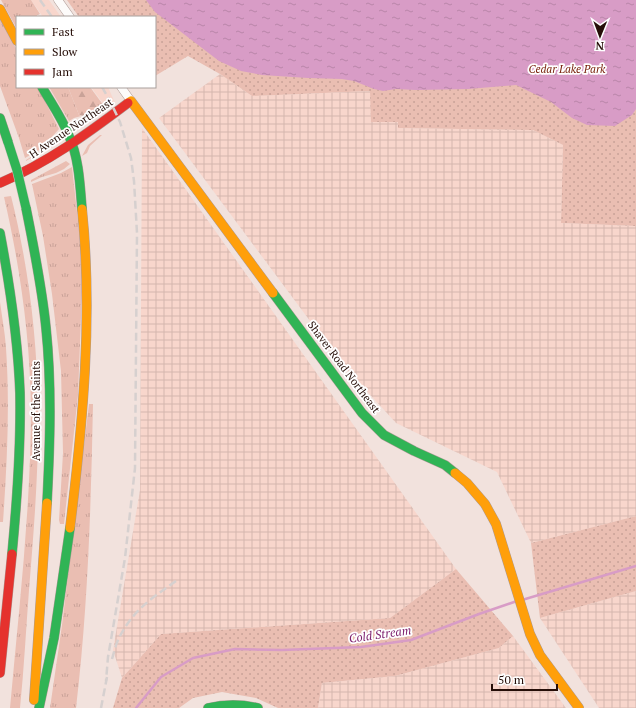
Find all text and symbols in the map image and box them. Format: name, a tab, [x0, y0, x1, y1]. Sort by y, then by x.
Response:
legend	[16, 16, 156, 88]
north arrow	[580, 16, 620, 56]
text: Fast	[52, 24, 75, 39]
text: N	[595, 39, 604, 53]
text: Slow	[52, 44, 78, 59]
park label: Cedar Lake Park	[529, 62, 606, 76]
text: Jam	[52, 64, 73, 79]
street label: H Avenue Northeast	[26, 95, 116, 161]
street label: Shaver Road Northeast	[305, 318, 383, 416]
street label: Avenue of the Saints	[29, 361, 43, 461]
water label: Cold Stream	[348, 622, 412, 646]
scale bar	[492, 666, 557, 692]
text: 50 m	[498, 672, 525, 687]

